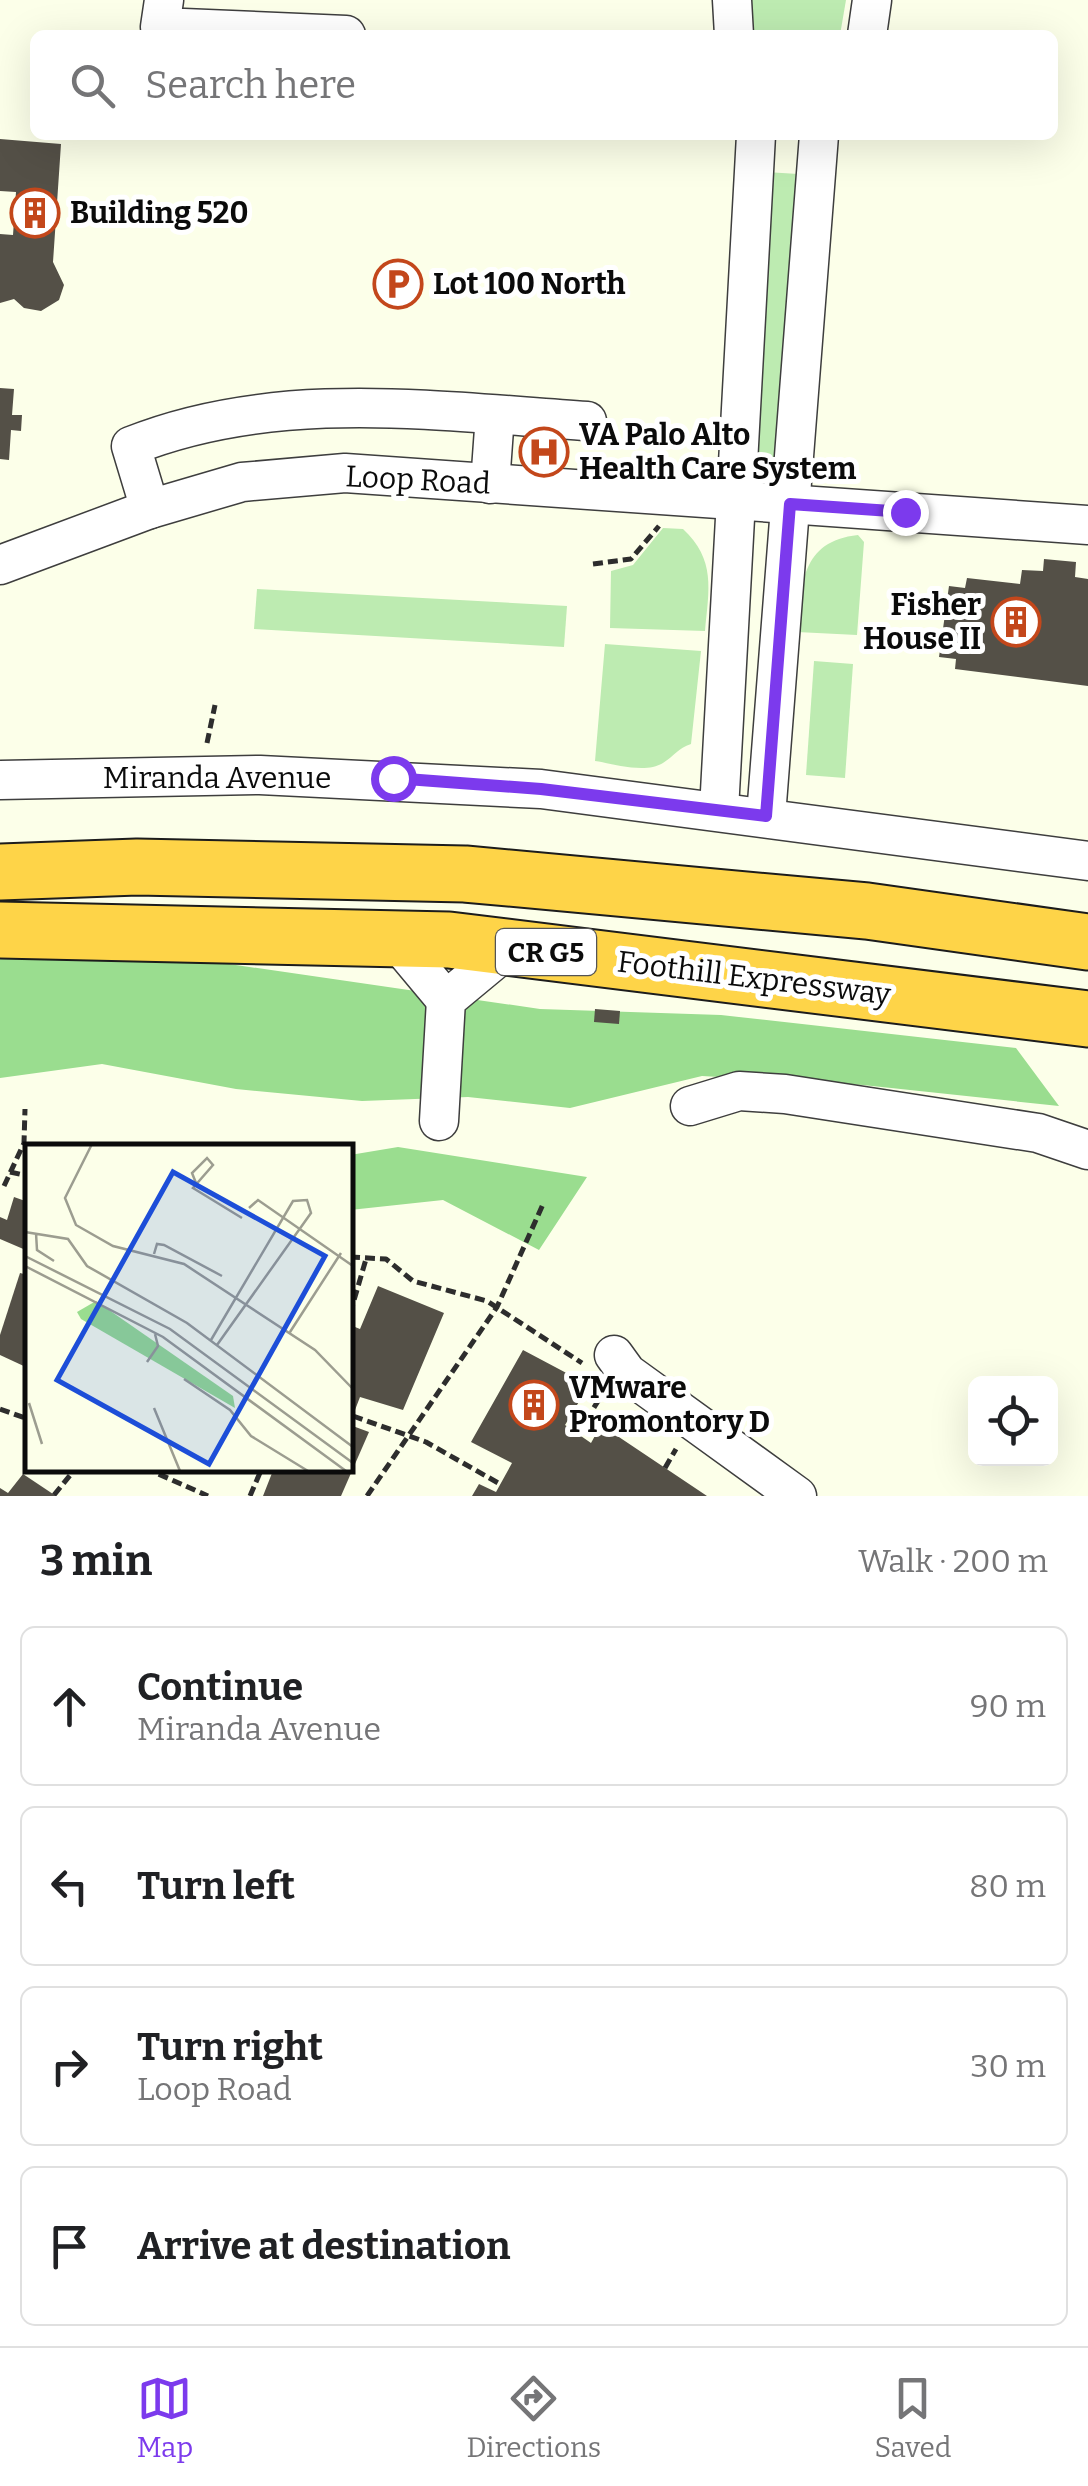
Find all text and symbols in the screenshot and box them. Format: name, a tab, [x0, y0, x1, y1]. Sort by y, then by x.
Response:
search box	[30, 30, 1058, 140]
icon: search	[65, 58, 120, 113]
text: Search here	[145, 62, 356, 108]
building icon: Building 520	[9, 187, 61, 239]
place label: Building 520	[70, 195, 249, 231]
parking icon: Lot 100 North	[372, 258, 424, 310]
place label: Lot 100 North	[433, 266, 626, 302]
place label: VA Palo Alto Health Care System	[579, 417, 857, 487]
hospital icon: VA Palo Alto Health Care System	[518, 426, 570, 478]
street label: Loop Road	[345, 458, 492, 502]
route end	[883, 490, 929, 536]
place label: Fisher House II	[863, 587, 981, 657]
building icon: Fisher House II	[990, 596, 1042, 648]
route start	[371, 756, 417, 802]
street label: Miranda Avenue	[103, 760, 331, 796]
road number: CR G5	[496, 929, 596, 975]
street label: Foothill Expressway	[615, 943, 893, 1013]
inset map	[25, 1144, 352, 1471]
place label: VMware Promontory D	[569, 1370, 770, 1440]
map controls	[968, 1376, 1058, 1466]
button: locate	[968, 1376, 1058, 1466]
building icon: VMware Promontory D	[508, 1379, 560, 1431]
text: 3 min	[40, 1536, 152, 1586]
text: Walk · 200 m	[858, 1542, 1048, 1580]
text: Continue	[137, 1664, 303, 1710]
icon: ahead	[42, 1679, 97, 1734]
text: 90 m	[970, 1687, 1046, 1725]
text: Miranda Avenue	[137, 1710, 381, 1748]
icon: left	[42, 1859, 97, 1914]
text: Turn left	[137, 1863, 295, 1909]
text: 80 m	[969, 1867, 1046, 1905]
text: Turn right	[137, 2024, 323, 2070]
icon: right	[42, 2039, 97, 2094]
text: 30 m	[970, 2047, 1046, 2085]
text: Loop Road	[137, 2070, 292, 2108]
icon: arrive	[42, 2219, 97, 2274]
text: Arrive at destination	[137, 2223, 510, 2269]
tab: Map	[137, 2371, 193, 2464]
tab: Directions	[466, 2371, 601, 2464]
tab: Saved	[874, 2371, 951, 2464]

